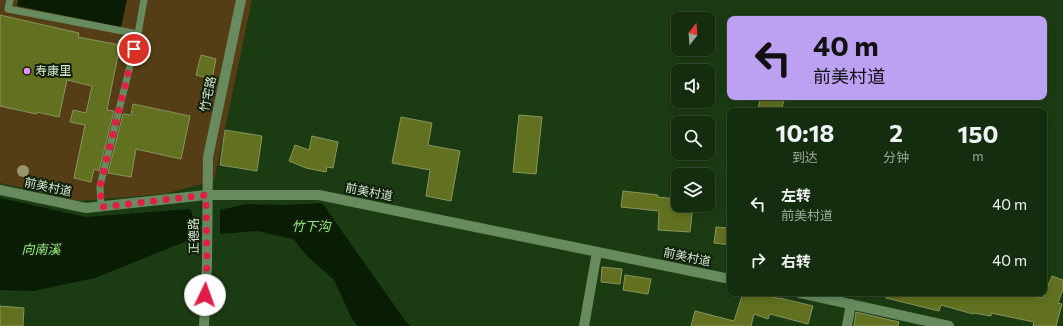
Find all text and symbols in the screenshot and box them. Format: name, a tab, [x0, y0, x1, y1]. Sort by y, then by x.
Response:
north arrow	[671, 12, 715, 56]
map controls	[671, 12, 715, 212]
text: 40 m	[813, 28, 879, 62]
pin	[117, 32, 151, 66]
icon: left	[747, 32, 799, 84]
icon: arrive	[123, 38, 145, 60]
place label: 寿康里	[35, 63, 71, 77]
button: sound	[671, 64, 715, 108]
text: 前美村道	[813, 65, 885, 87]
marker: 寿康里	[22, 66, 32, 76]
street label: 竹宅路	[196, 75, 218, 113]
button: search	[671, 116, 715, 160]
text: 10:18	[776, 118, 834, 147]
text: 2	[889, 118, 903, 147]
text: 150	[958, 119, 998, 148]
text: m	[972, 148, 984, 164]
text: 到达	[792, 149, 818, 165]
text: 分钟	[883, 149, 909, 165]
button: layers	[671, 168, 715, 212]
street label: 前美村道	[23, 174, 73, 198]
street label: 前美村道	[344, 180, 394, 202]
text: 左转	[781, 186, 811, 204]
icon: left	[747, 193, 769, 215]
text: 40 m	[992, 195, 1027, 213]
text: 前美村道	[781, 207, 833, 223]
street label: 正德路	[186, 218, 200, 254]
water label: 竹下沟	[291, 218, 332, 234]
water label: 向南溪	[21, 241, 62, 257]
street label: 前美村道	[662, 244, 712, 268]
icon: right	[747, 249, 769, 271]
text: 40 m	[992, 251, 1027, 269]
text: 右转	[781, 252, 811, 270]
position arrow	[184, 274, 226, 316]

